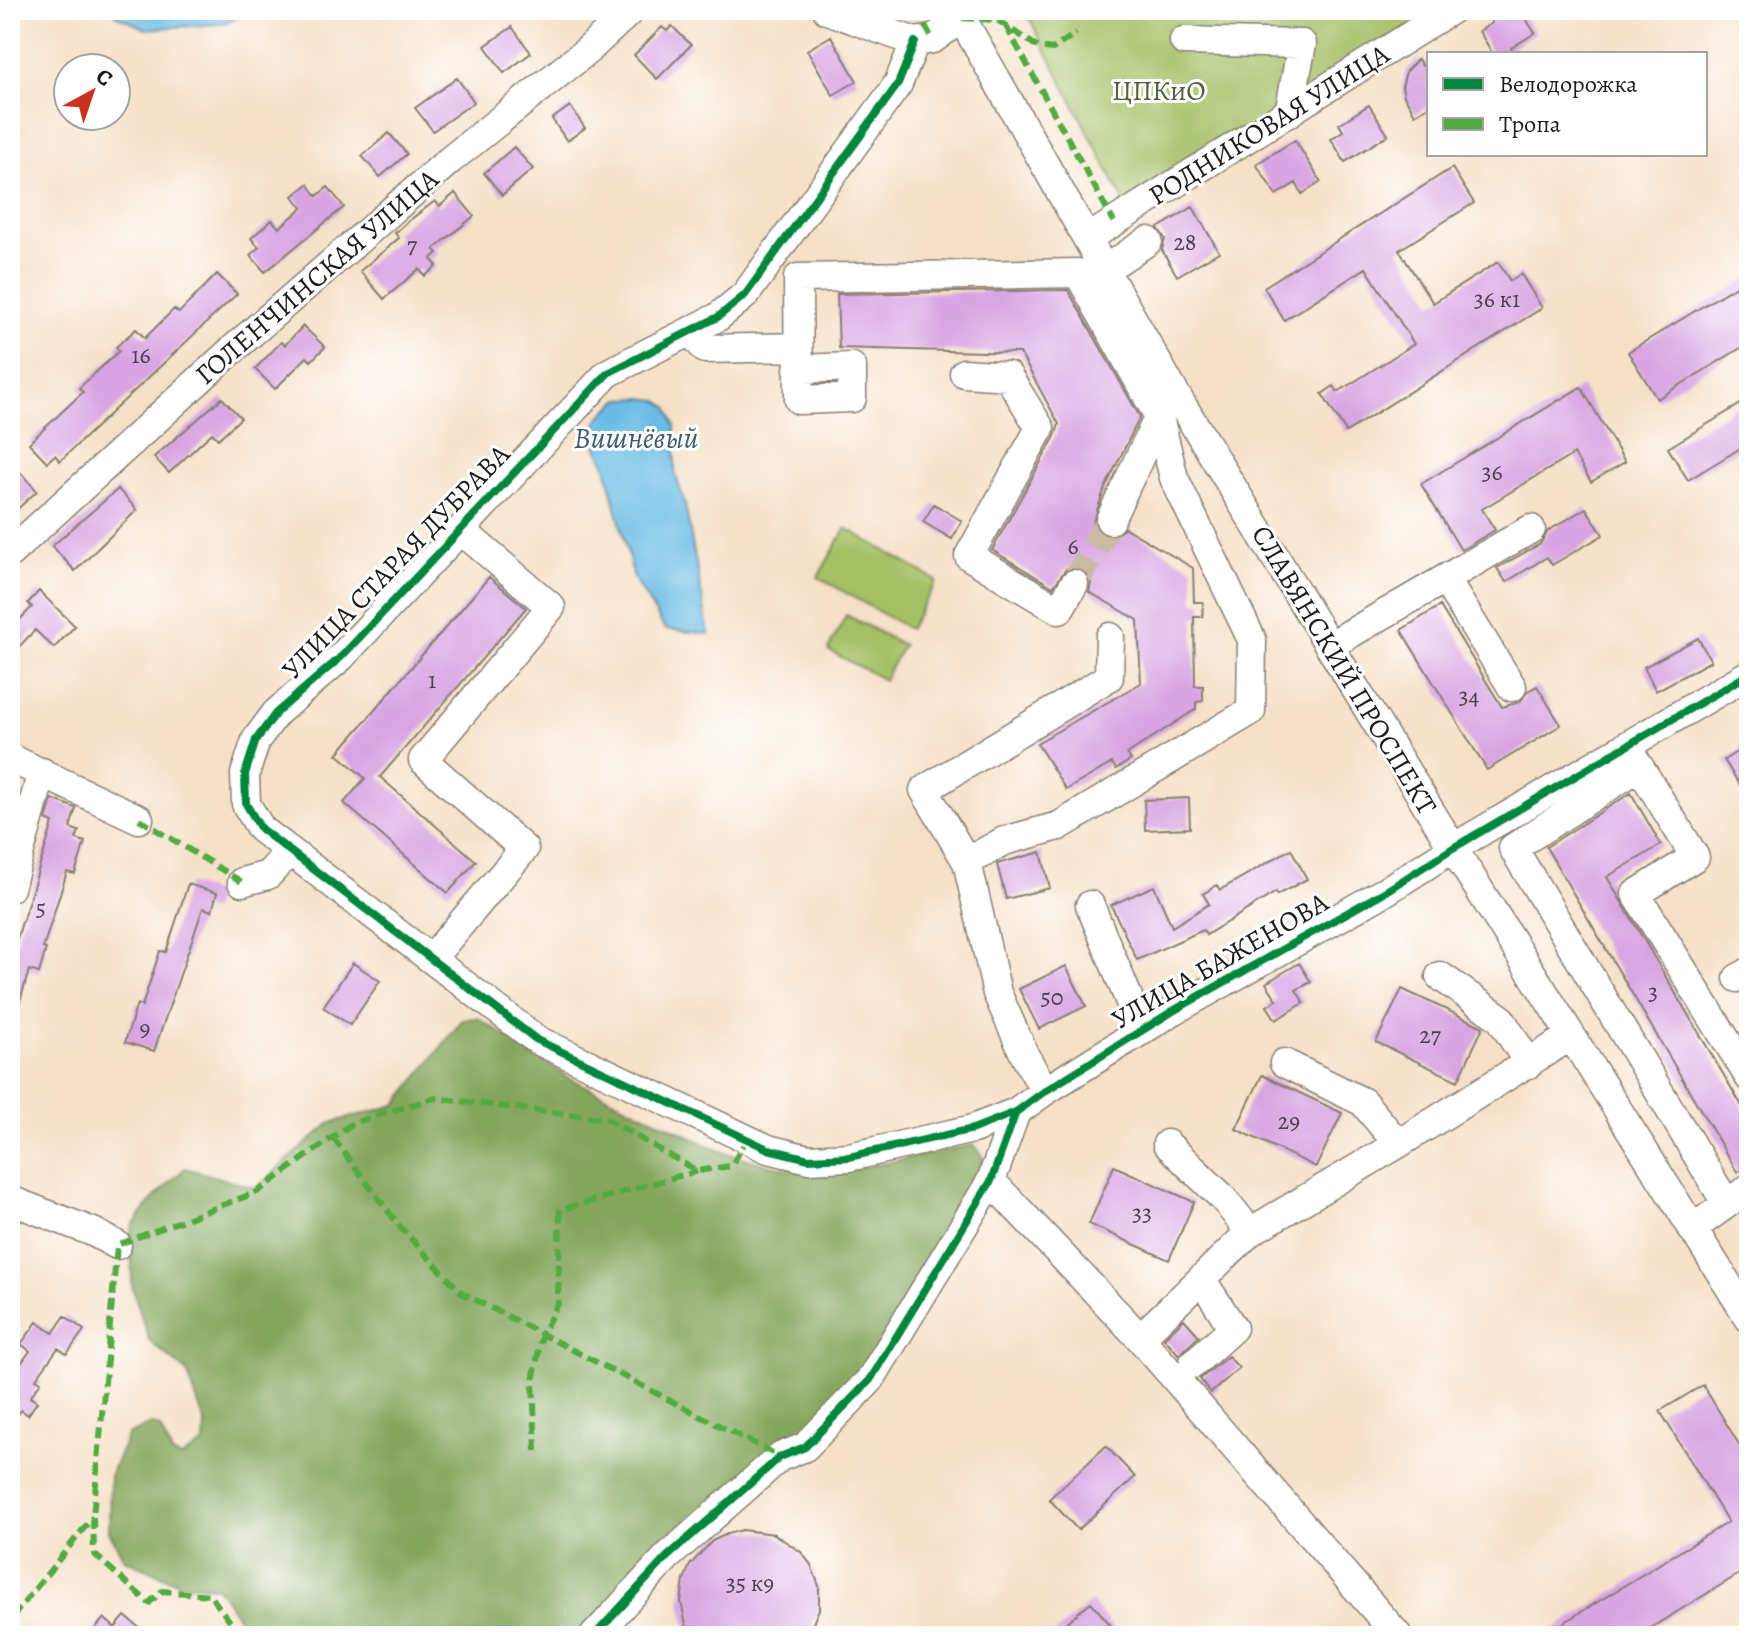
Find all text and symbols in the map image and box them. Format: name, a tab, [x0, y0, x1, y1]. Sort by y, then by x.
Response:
street label: РОДНИКОВАЯ УЛИЦА	[1141, 35, 1397, 215]
north arrow	[52, 52, 132, 132]
legend	[1427, 52, 1707, 156]
text: С	[89, 62, 119, 93]
text: Велодорожка	[1499, 68, 1637, 100]
park label: ЦПКиО	[1112, 72, 1206, 110]
text: Тропа	[1499, 108, 1561, 140]
street label: ГОЛЕНЧИНСКАЯ УЛИЦА	[187, 160, 447, 393]
house number: 28	[1173, 226, 1197, 258]
house number: 7	[407, 229, 418, 261]
house number: 36 к1	[1474, 283, 1520, 315]
house number: 16	[131, 339, 151, 371]
water label: Вишнёвый	[573, 418, 699, 458]
street label: УЛИЦА СТАРАЯ ДУБРАВА	[273, 436, 519, 688]
house number: 36	[1481, 456, 1503, 488]
street label: СЛАВЯНСКИЙ ПРОСПЕКТ	[1242, 518, 1446, 822]
house number: 6	[1067, 530, 1079, 562]
house number: 1	[428, 664, 436, 696]
house number: 34	[1459, 680, 1480, 712]
street label: УЛИЦА БАЖЕНОВА	[1105, 883, 1336, 1039]
house number: 5	[36, 892, 46, 924]
house number: 3	[1648, 976, 1658, 1008]
house number: 50	[1040, 981, 1064, 1013]
house number: 9	[140, 1012, 150, 1044]
house number: 27	[1419, 1019, 1442, 1051]
house number: 29	[1278, 1105, 1300, 1137]
house number: 33	[1132, 1197, 1152, 1229]
house number: 35 к9	[726, 1567, 774, 1599]

